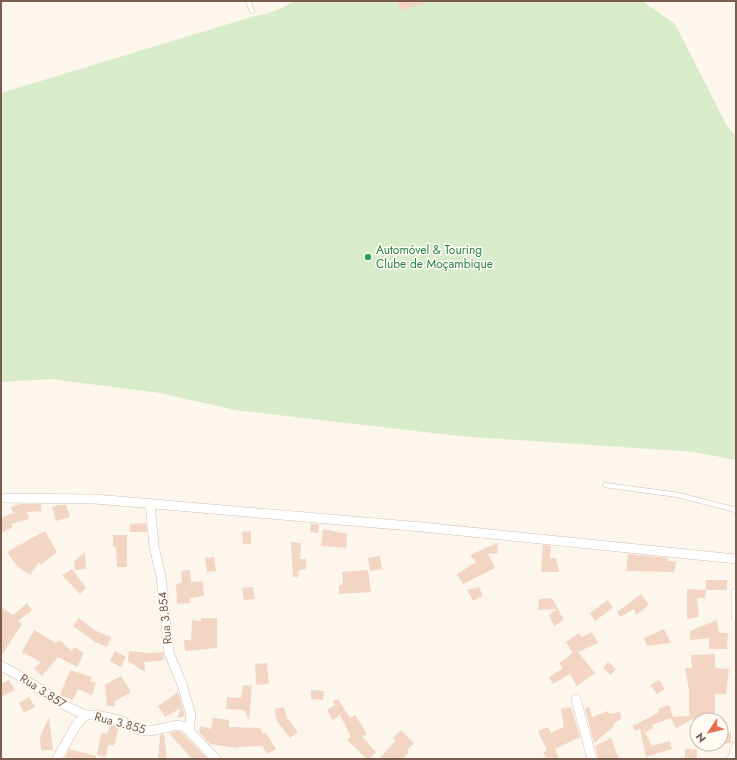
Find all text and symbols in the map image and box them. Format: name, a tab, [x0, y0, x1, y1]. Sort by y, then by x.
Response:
place label: Automóvel & Touring Clube de Moçambique	[376, 241, 493, 273]
marker: Automóvel & Touring Clube de Moçambique	[363, 252, 373, 262]
street label: Rua 3.854	[153, 591, 177, 645]
street label: Rua 3.857	[16, 669, 70, 713]
street label: Rua 3.855	[92, 708, 148, 739]
north arrow	[689, 712, 729, 752]
text: N	[692, 730, 710, 746]

